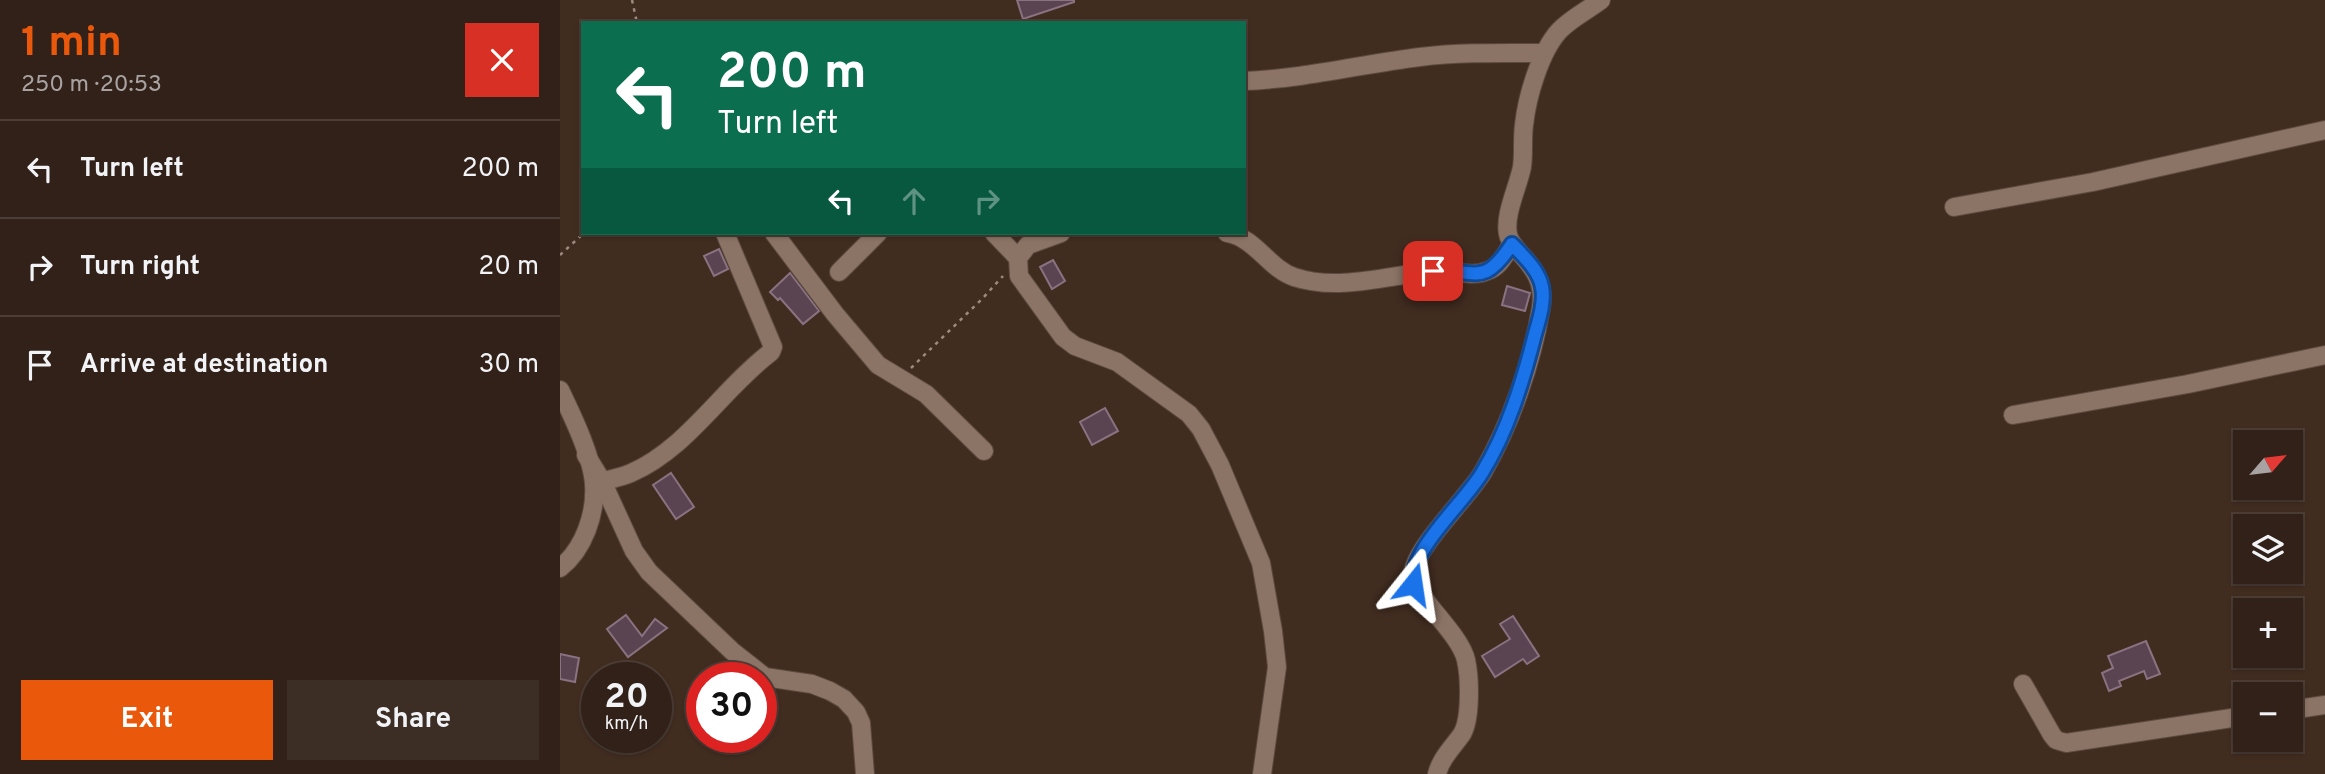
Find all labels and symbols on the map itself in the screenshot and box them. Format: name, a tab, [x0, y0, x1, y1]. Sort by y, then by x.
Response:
pin	[1403, 241, 1463, 301]
north arrow	[2233, 430, 2303, 500]
position arrow	[1376, 547, 1450, 621]
speed limit sign: 30	[686, 662, 777, 753]

